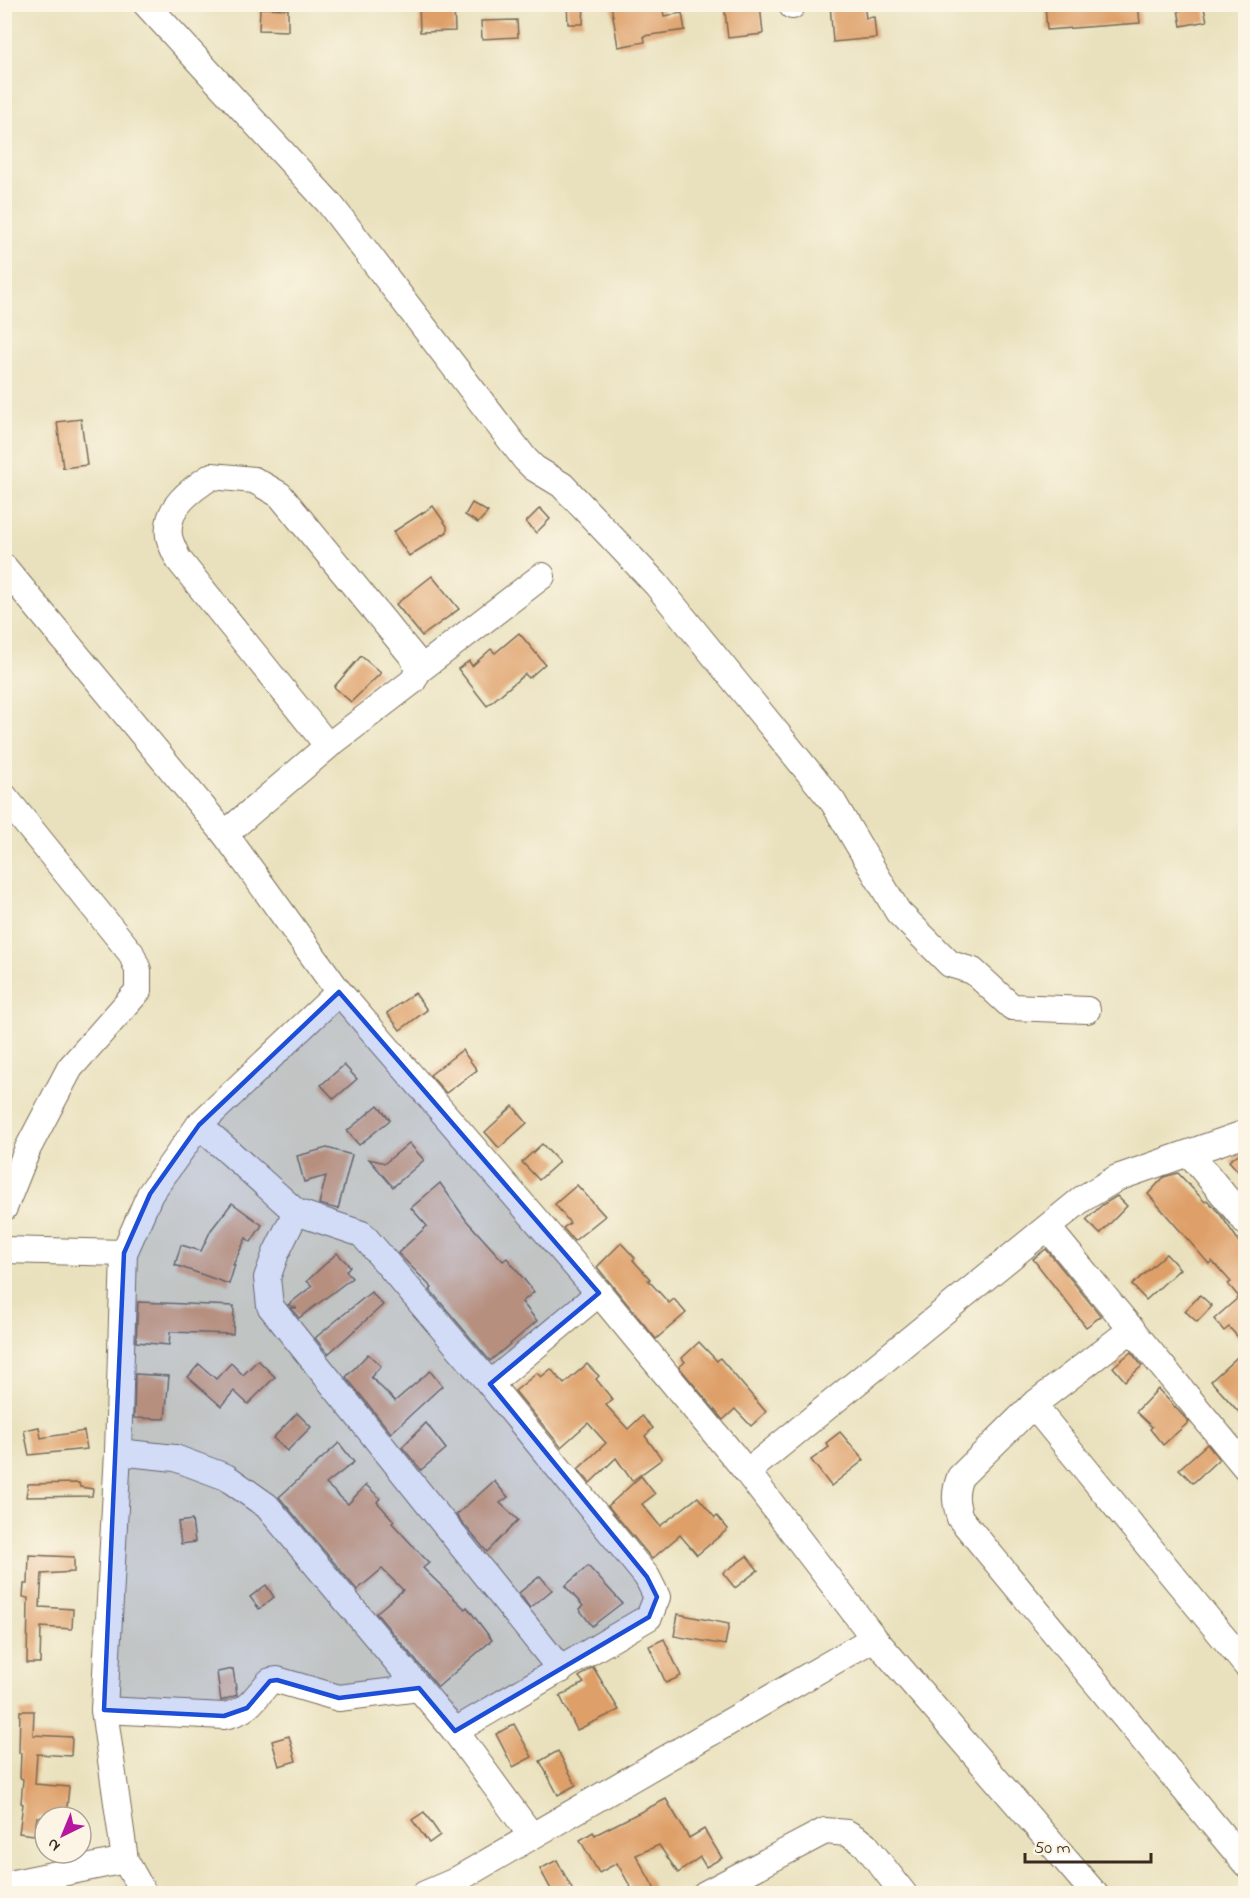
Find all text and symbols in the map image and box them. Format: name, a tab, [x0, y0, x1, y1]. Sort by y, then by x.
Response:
north arrow	[33, 1805, 93, 1865]
scale bar	[1025, 1826, 1151, 1864]
text: N	[42, 1832, 66, 1857]
text: 50 m	[1034, 1836, 1071, 1862]

